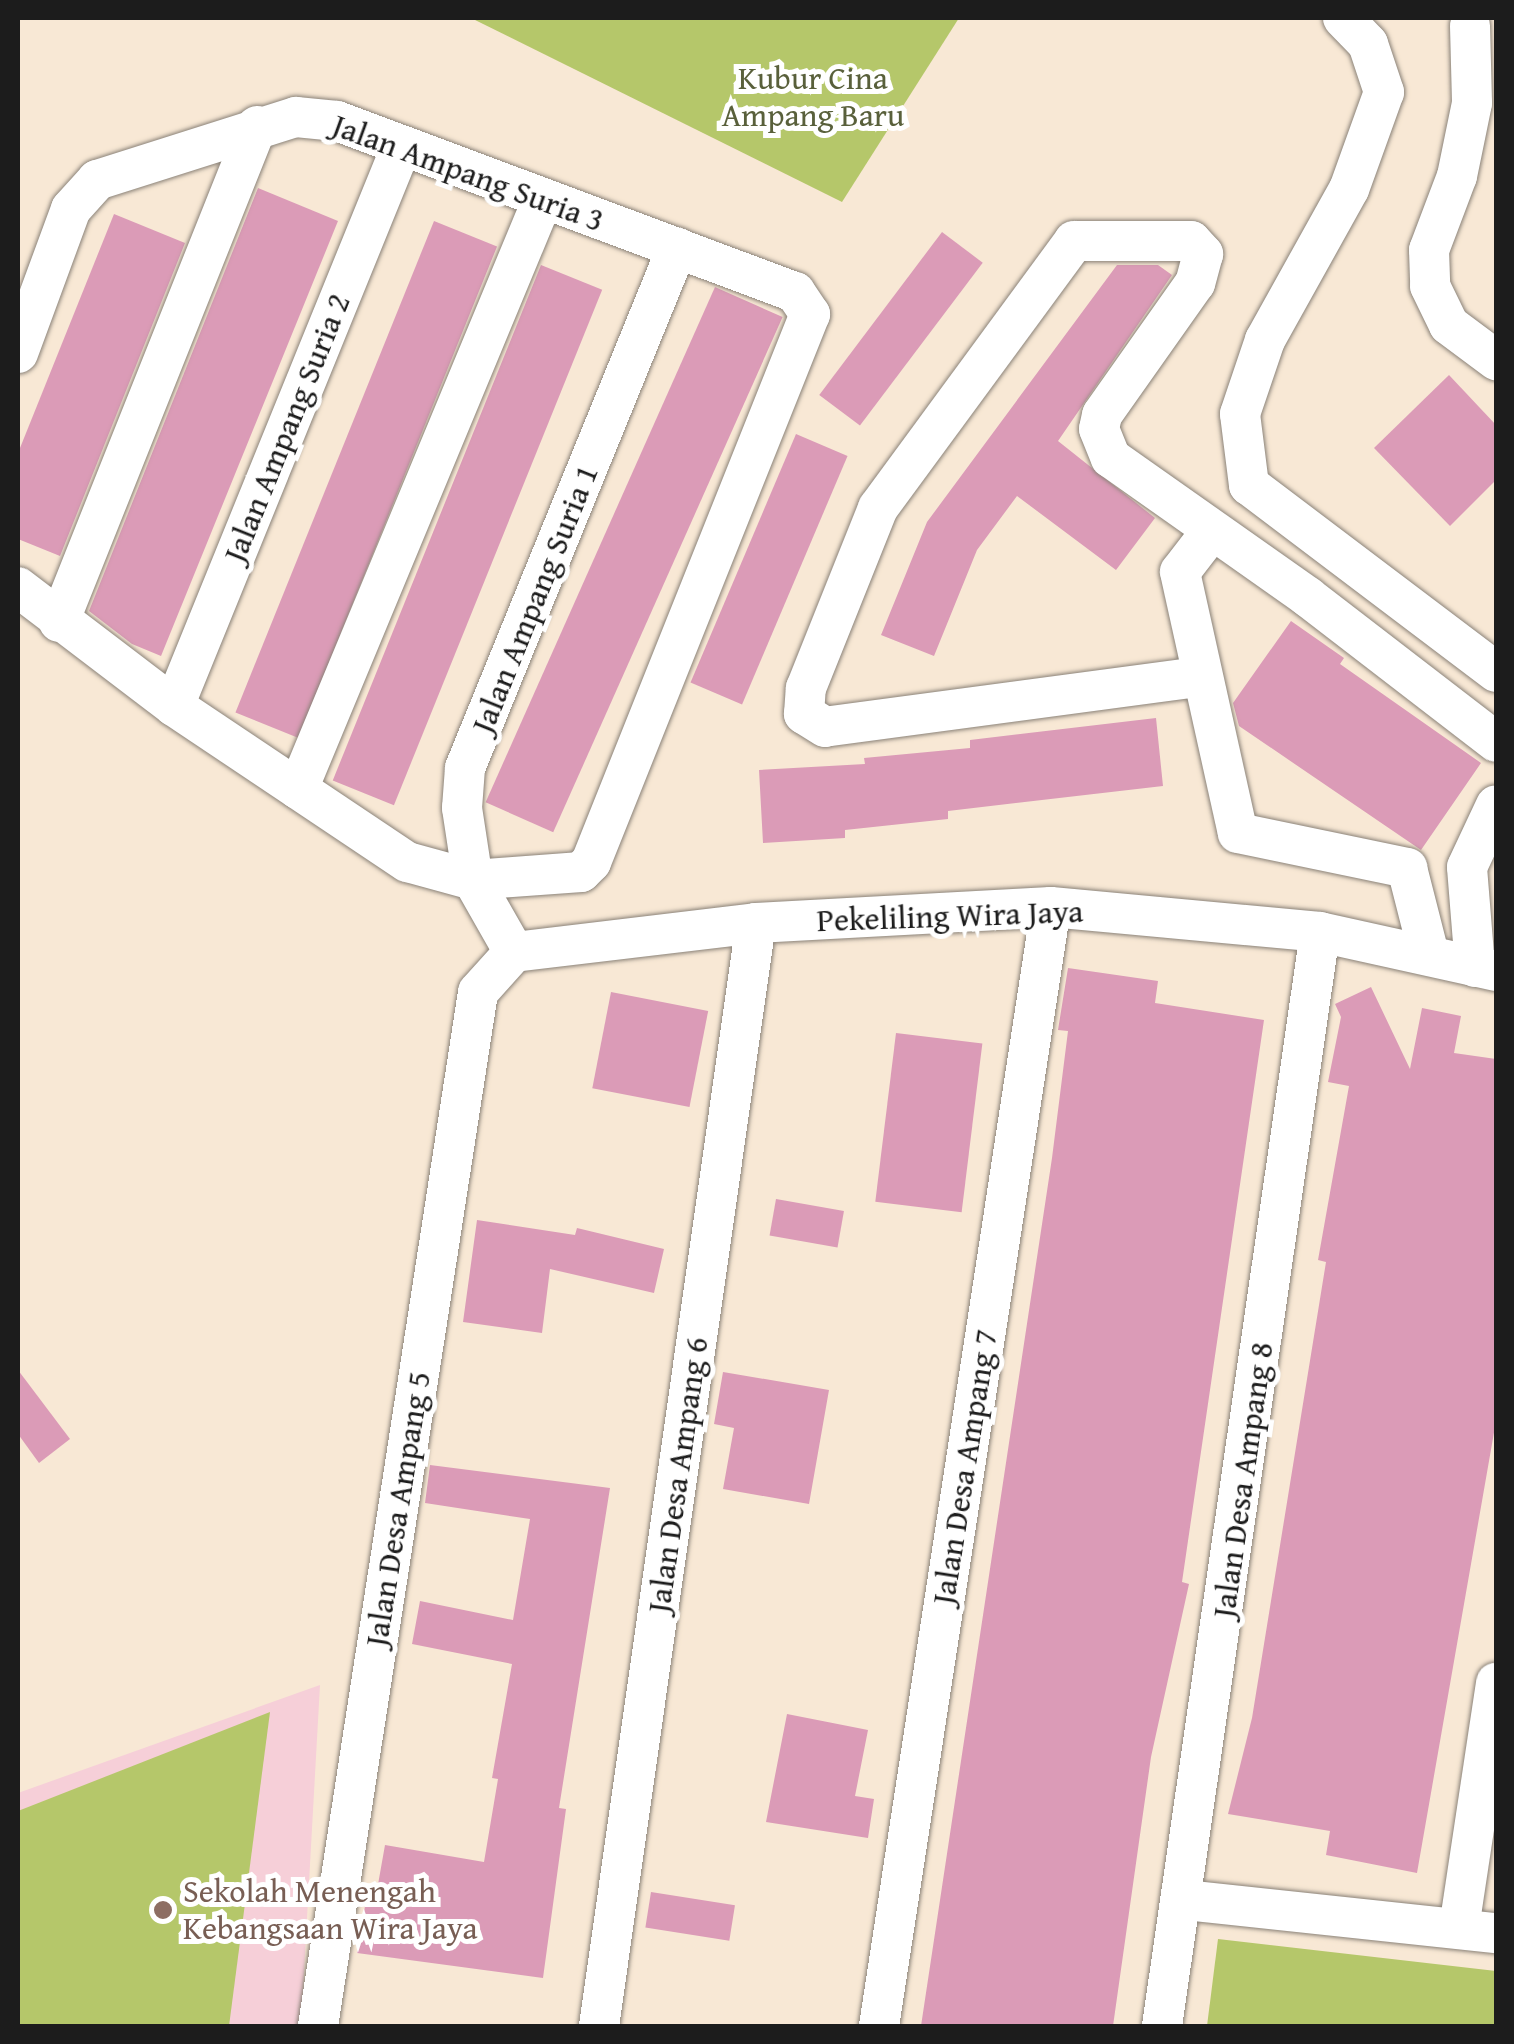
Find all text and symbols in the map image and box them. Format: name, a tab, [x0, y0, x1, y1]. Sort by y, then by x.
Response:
park label: Kubur Cina Ampang Baru	[722, 60, 904, 135]
street label: Jalan Ampang Suria 3	[327, 106, 609, 240]
street label: Jalan Ampang Suria 2	[216, 288, 358, 568]
street label: Jalan Ampang Suria 1	[464, 459, 606, 739]
street label: Pekeliling Wira Jaya	[816, 892, 1084, 940]
street label: Jalan Desa Ampang 7	[924, 1327, 1006, 1607]
street label: Jalan Desa Ampang 6	[640, 1335, 716, 1615]
street label: Jalan Desa Ampang 8	[1205, 1340, 1281, 1620]
street label: Jalan Desa Ampang 5	[357, 1369, 439, 1649]
place label: Sekolah Menengah Kebangsaan Wira Jaya	[183, 1873, 478, 1948]
marker: Sekolah Menengah Kebangsaan Wira Jaya	[152, 1899, 174, 1921]

